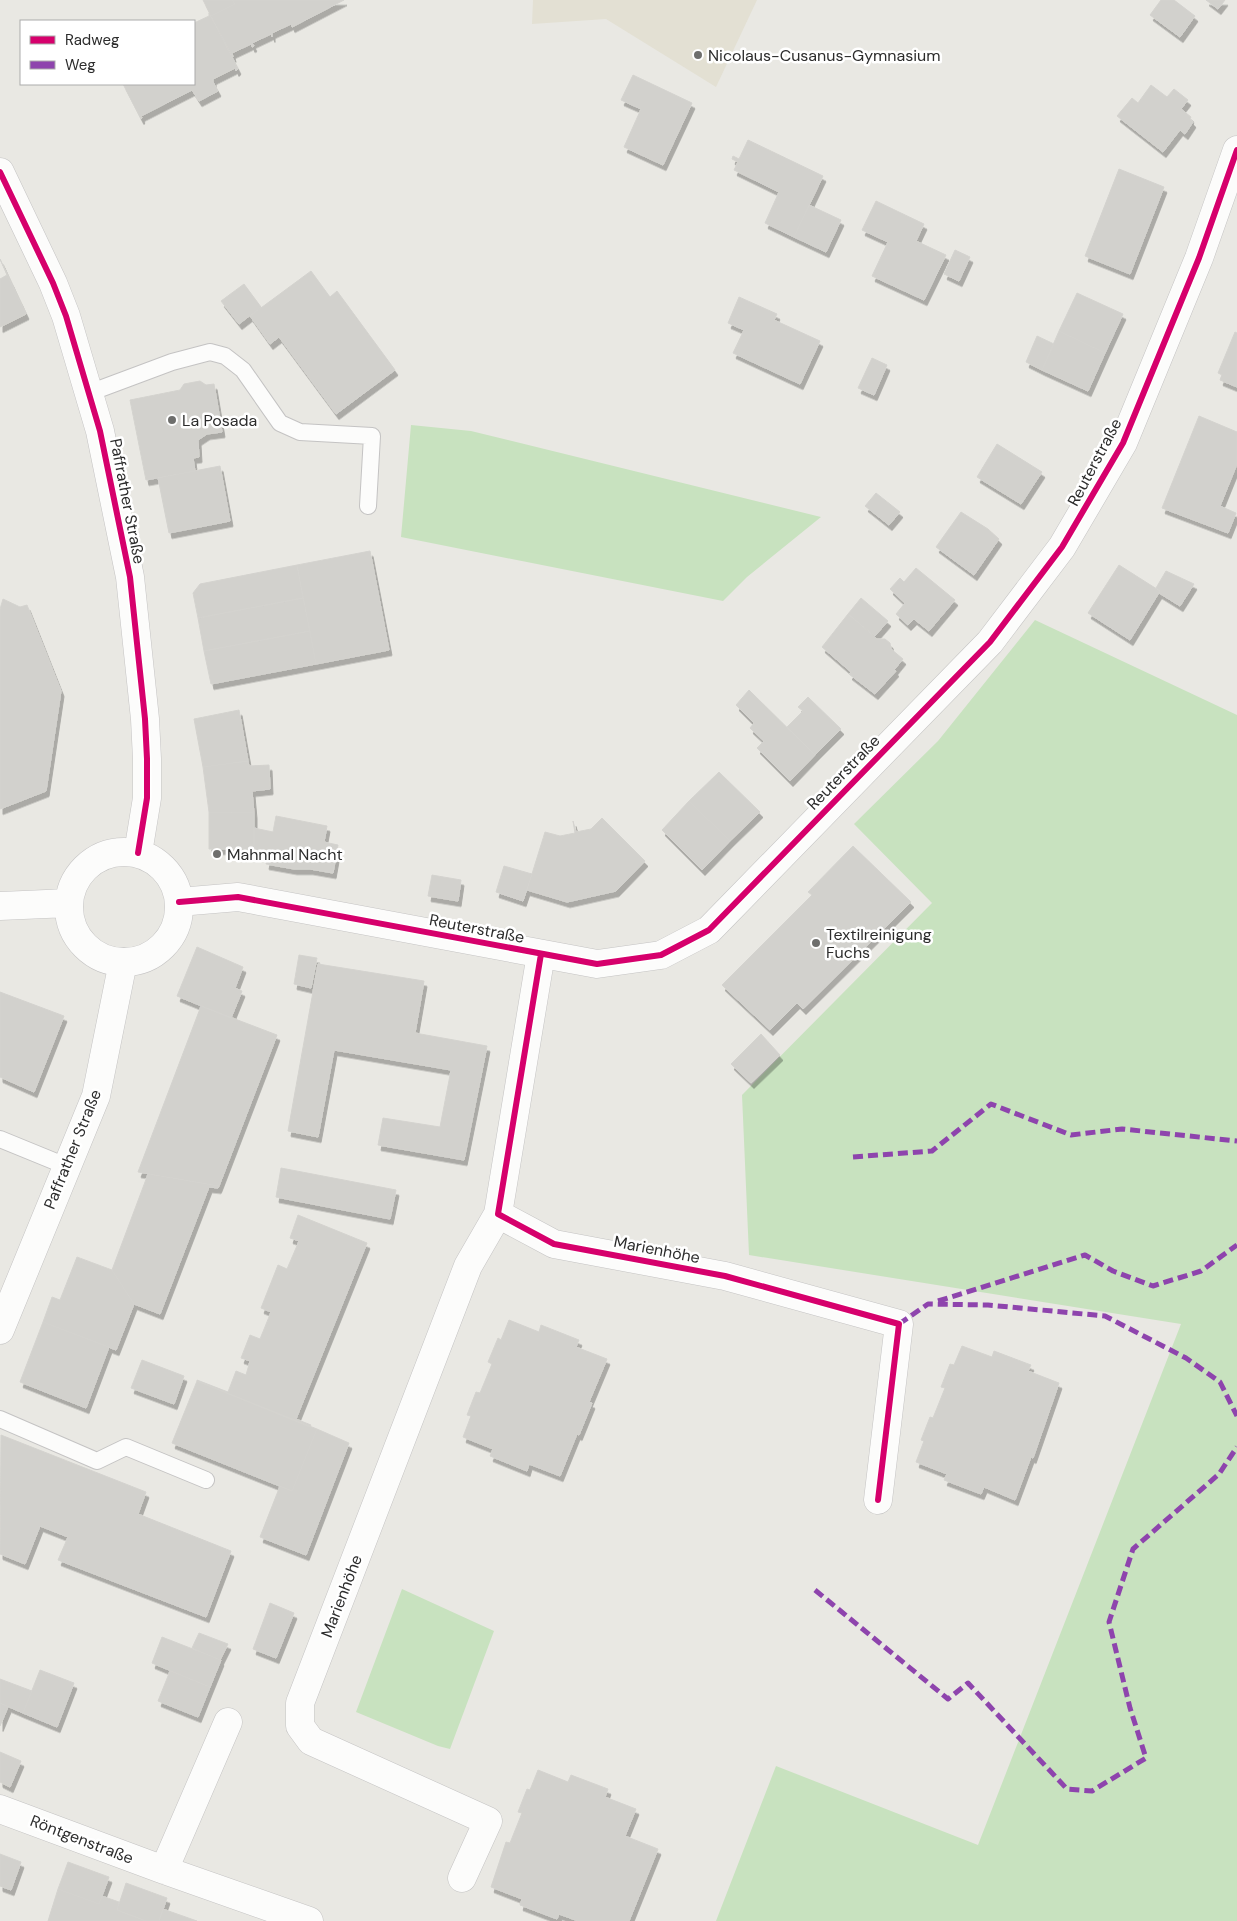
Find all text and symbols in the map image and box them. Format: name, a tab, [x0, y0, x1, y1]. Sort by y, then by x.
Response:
legend	[20, 20, 195, 85]
text: Radweg	[65, 30, 119, 50]
place label: Nicolaus-Cusanus-Gymnasium	[708, 45, 941, 66]
marker: Nicolaus-Cusanus-Gymnasium	[692, 49, 704, 61]
text: Weg	[65, 55, 96, 75]
place label: La Posada	[182, 410, 257, 431]
marker: La Posada	[166, 414, 178, 426]
street label: Reuterstraße	[1063, 415, 1126, 510]
street label: Paffrather Straße	[105, 437, 150, 566]
street label: Reuterstraße	[802, 730, 884, 814]
place label: Mahnmal Nacht	[227, 844, 343, 865]
marker: Mahnmal Nacht	[211, 848, 223, 860]
street label: Reuterstraße	[428, 909, 526, 948]
place label: Textilreinigung Fuchs	[826, 924, 932, 963]
marker: Textilreinigung Fuchs	[810, 937, 822, 949]
street label: Paffrather Straße	[39, 1086, 106, 1212]
street label: Marienhöhe	[612, 1231, 702, 1268]
street label: Marienhöhe	[316, 1552, 367, 1641]
street label: Röntgenstraße	[27, 1810, 136, 1869]

